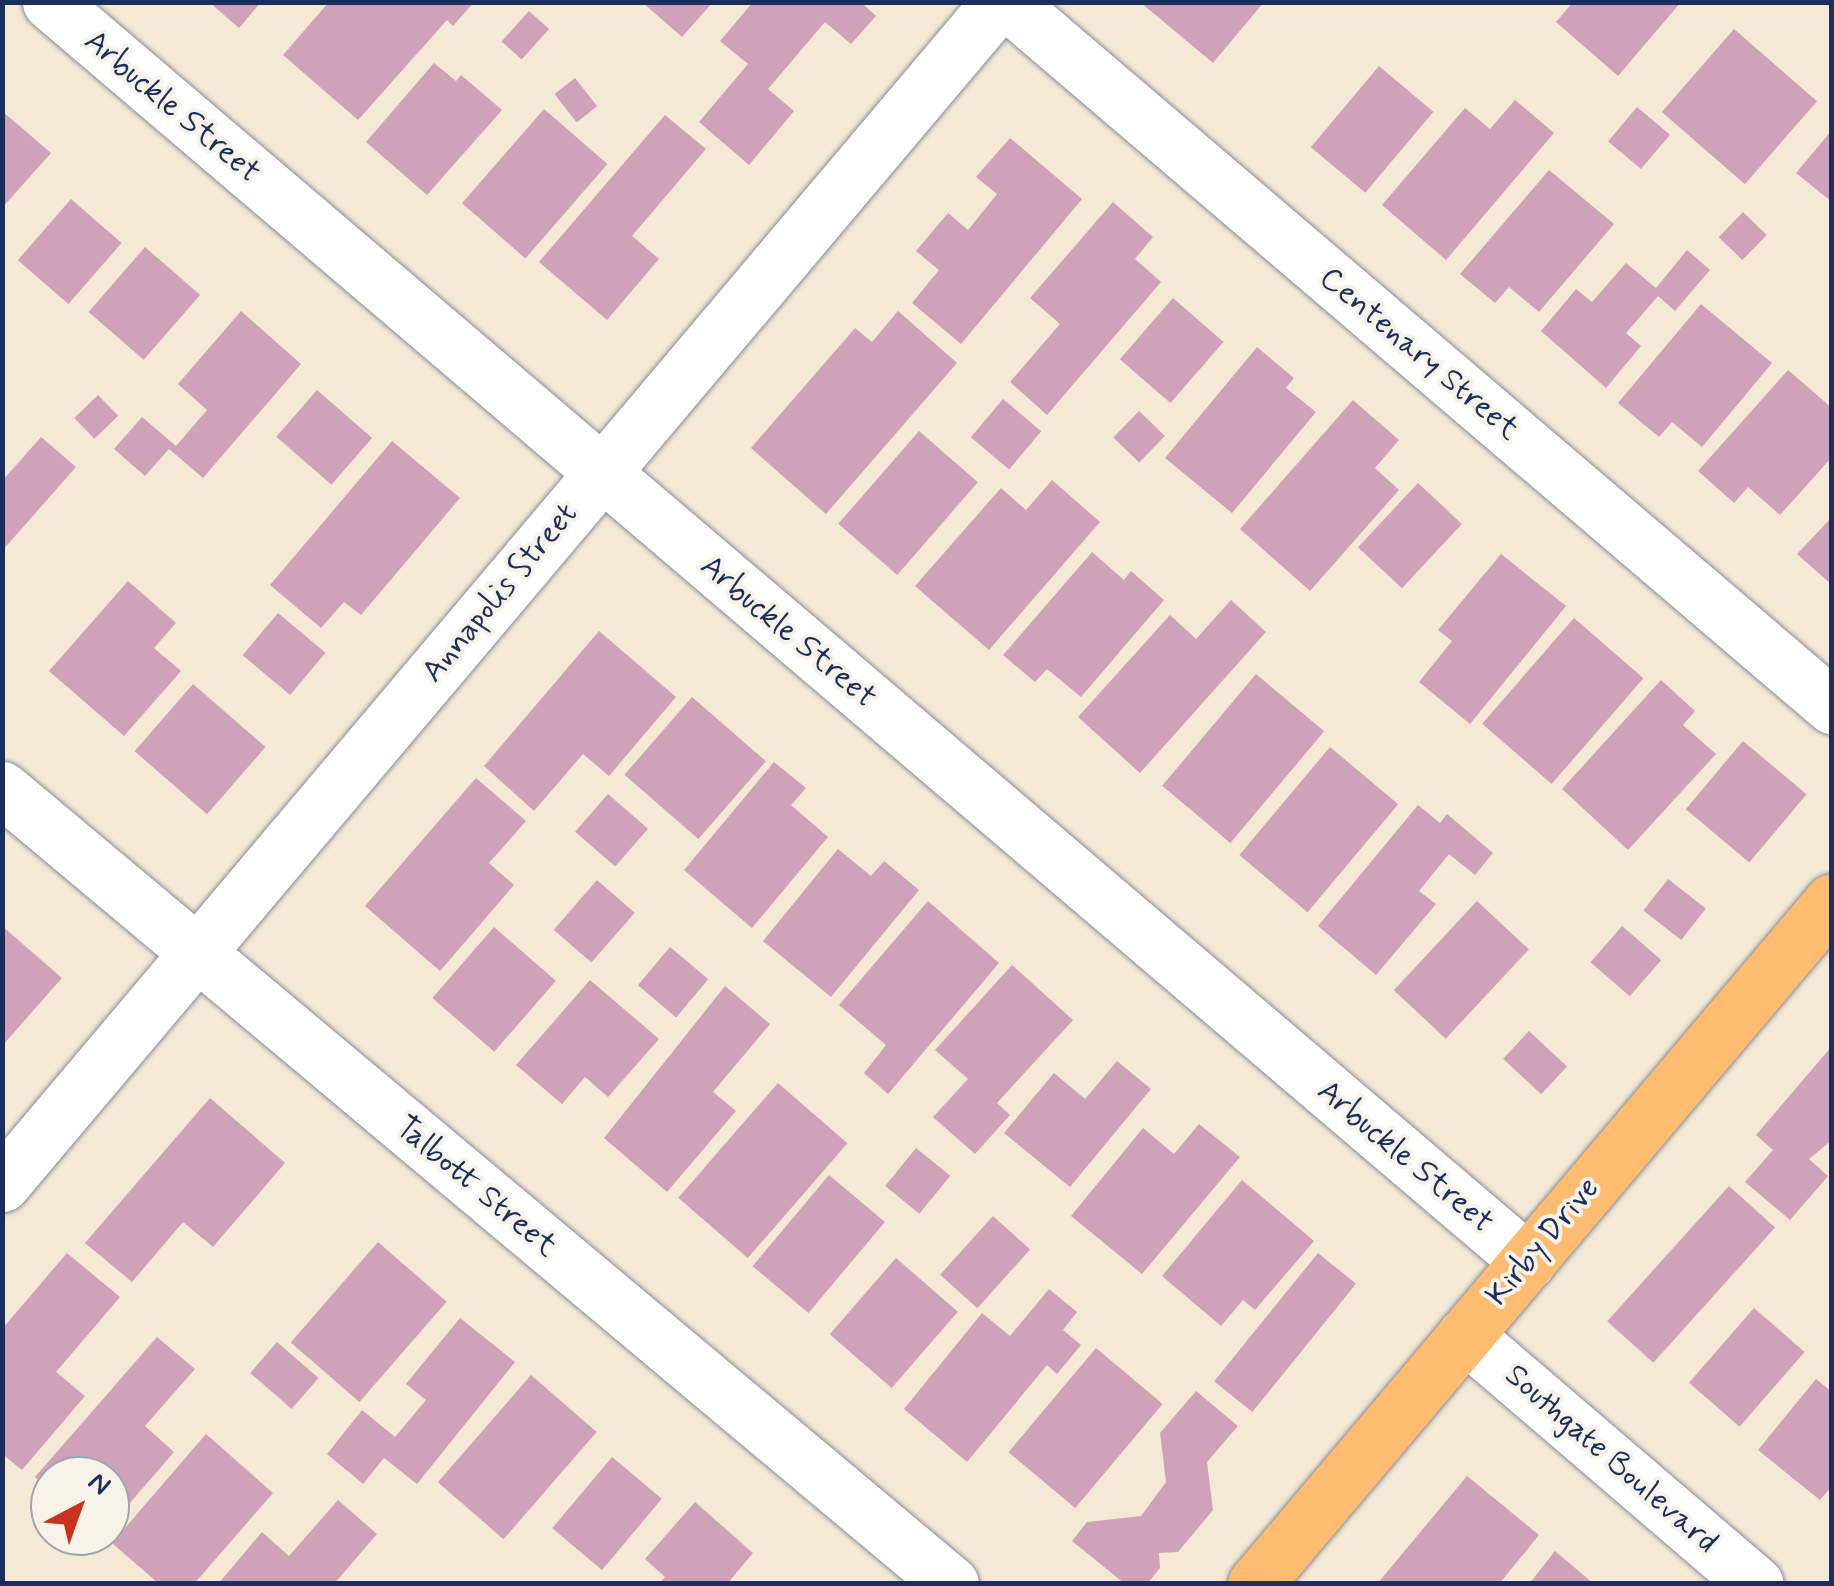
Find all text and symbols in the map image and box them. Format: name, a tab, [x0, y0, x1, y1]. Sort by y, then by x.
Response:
street label: Arbuckle Street	[77, 23, 267, 191]
street label: Centenary Street	[1311, 259, 1527, 449]
street label: Annapolis Street	[412, 493, 588, 693]
street label: Arbuckle Street	[693, 548, 883, 716]
street label: Arbuckle Street	[1310, 1073, 1500, 1241]
street label: Talbott Street	[387, 1108, 565, 1266]
street label: Kirby Drive	[1479, 1171, 1607, 1313]
street label: Southgate Boulevard	[1500, 1359, 1722, 1559]
north arrow	[30, 1456, 130, 1556]
text: N	[80, 1464, 118, 1505]

